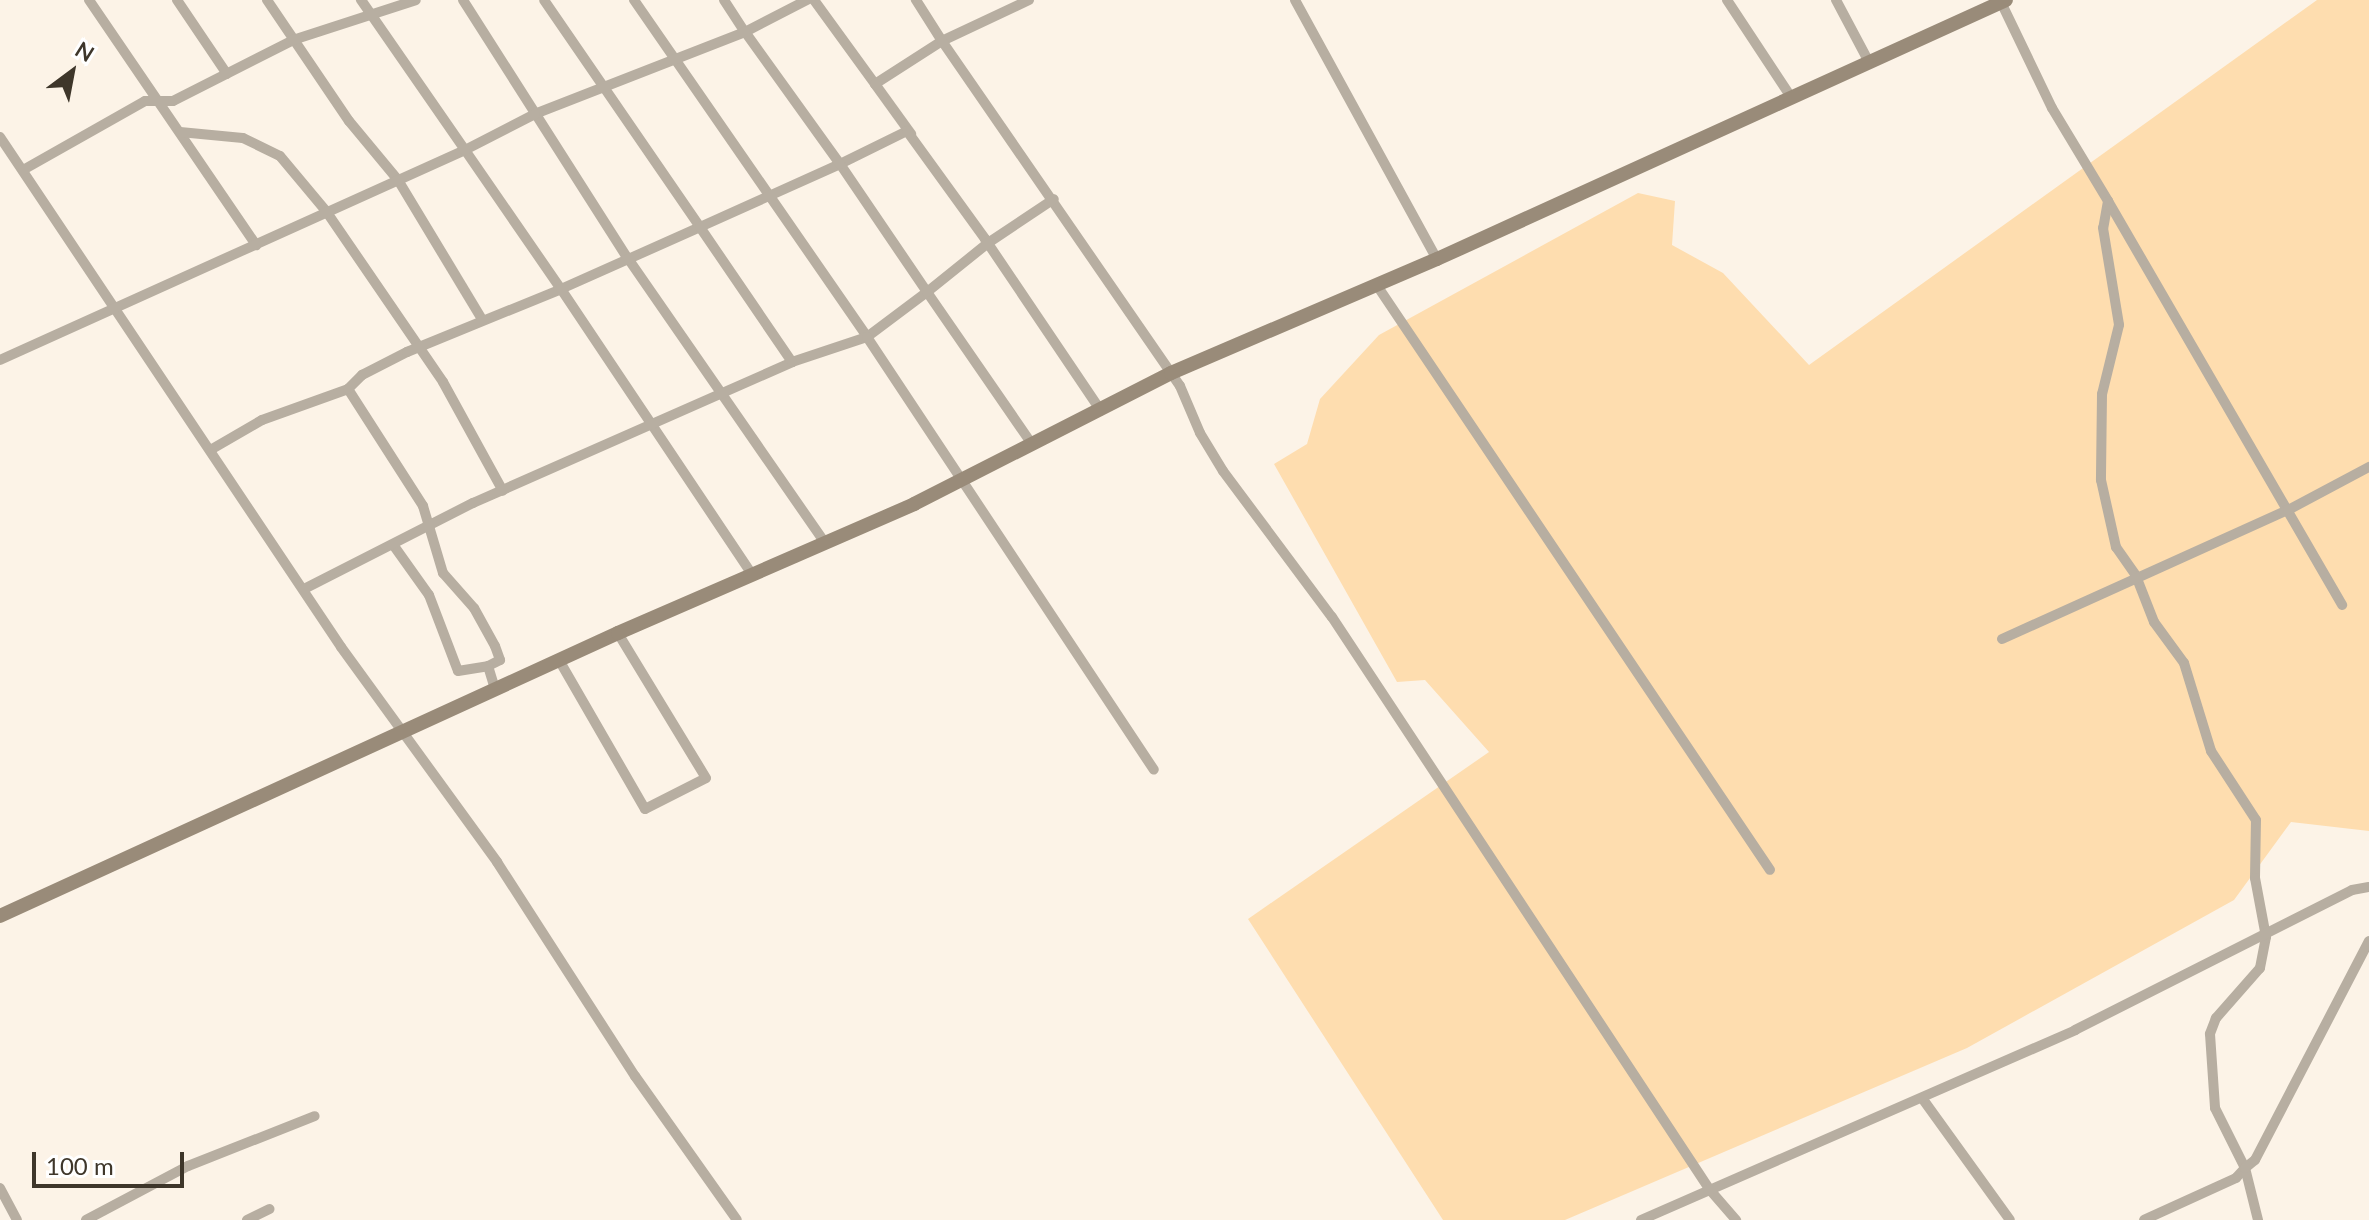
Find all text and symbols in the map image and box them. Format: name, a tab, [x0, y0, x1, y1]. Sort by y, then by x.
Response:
north arrow	[32, 32, 112, 112]
text: N	[71, 35, 99, 67]
scale bar	[36, 1136, 188, 1186]
text: 100 m	[46, 1151, 114, 1180]

